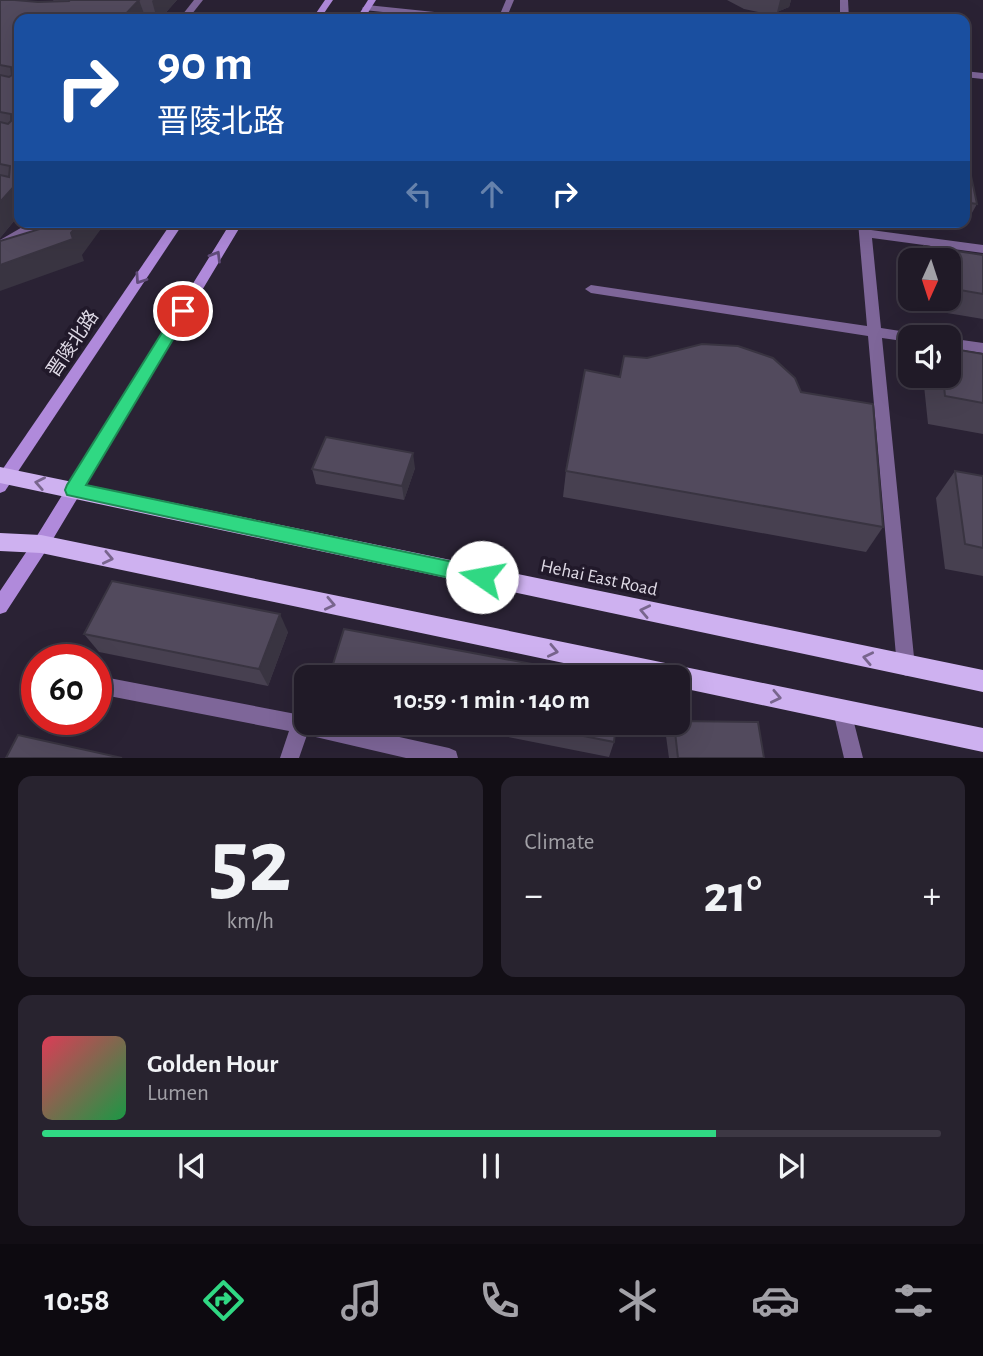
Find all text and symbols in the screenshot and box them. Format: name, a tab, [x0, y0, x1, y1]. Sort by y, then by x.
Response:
text: 90 m	[157, 40, 253, 89]
icon: right	[42, 42, 133, 133]
text: 晋陵北路	[157, 106, 285, 138]
icon: left	[400, 175, 438, 213]
icon: ahead	[473, 175, 511, 213]
icon: right	[546, 175, 584, 213]
north arrow	[898, 248, 961, 312]
map controls	[898, 248, 961, 388]
one-way arrow	[208, 251, 221, 264]
one-way arrow	[136, 271, 148, 284]
pin	[153, 281, 213, 341]
icon: arrive	[164, 292, 202, 330]
street label: 晋陵北路	[43, 307, 102, 381]
button: sound	[898, 325, 961, 388]
one-way arrow	[34, 477, 46, 492]
position arrow	[445, 540, 519, 614]
one-way arrow	[102, 549, 114, 564]
street label: Hehai East Road	[539, 556, 659, 600]
one-way arrow	[324, 596, 336, 611]
one-way arrow	[640, 605, 652, 620]
one-way arrow	[547, 642, 559, 657]
speed limit sign: 60	[21, 644, 112, 735]
one-way arrow	[862, 652, 874, 667]
text: 10:59 · 1 min · 140 m	[394, 687, 590, 713]
one-way arrow	[770, 689, 782, 704]
text: 52	[209, 817, 291, 908]
text: Climate	[525, 831, 594, 854]
text: 21°	[704, 869, 762, 921]
text: −	[525, 877, 543, 915]
text: +	[923, 877, 941, 915]
text: km/h	[227, 910, 274, 933]
text: Golden Hour	[147, 1051, 278, 1077]
text: Lumen	[147, 1082, 209, 1105]
icon: previous	[173, 1147, 211, 1185]
icon: pause	[472, 1147, 510, 1185]
icon: next	[772, 1147, 810, 1185]
icon: directions	[199, 1276, 248, 1325]
icon: music	[337, 1276, 386, 1325]
icon: phone	[475, 1276, 524, 1325]
icon: climate	[613, 1276, 662, 1325]
icon: car	[751, 1276, 800, 1325]
icon: filters	[889, 1276, 938, 1325]
text: 10:58	[45, 1284, 110, 1316]

